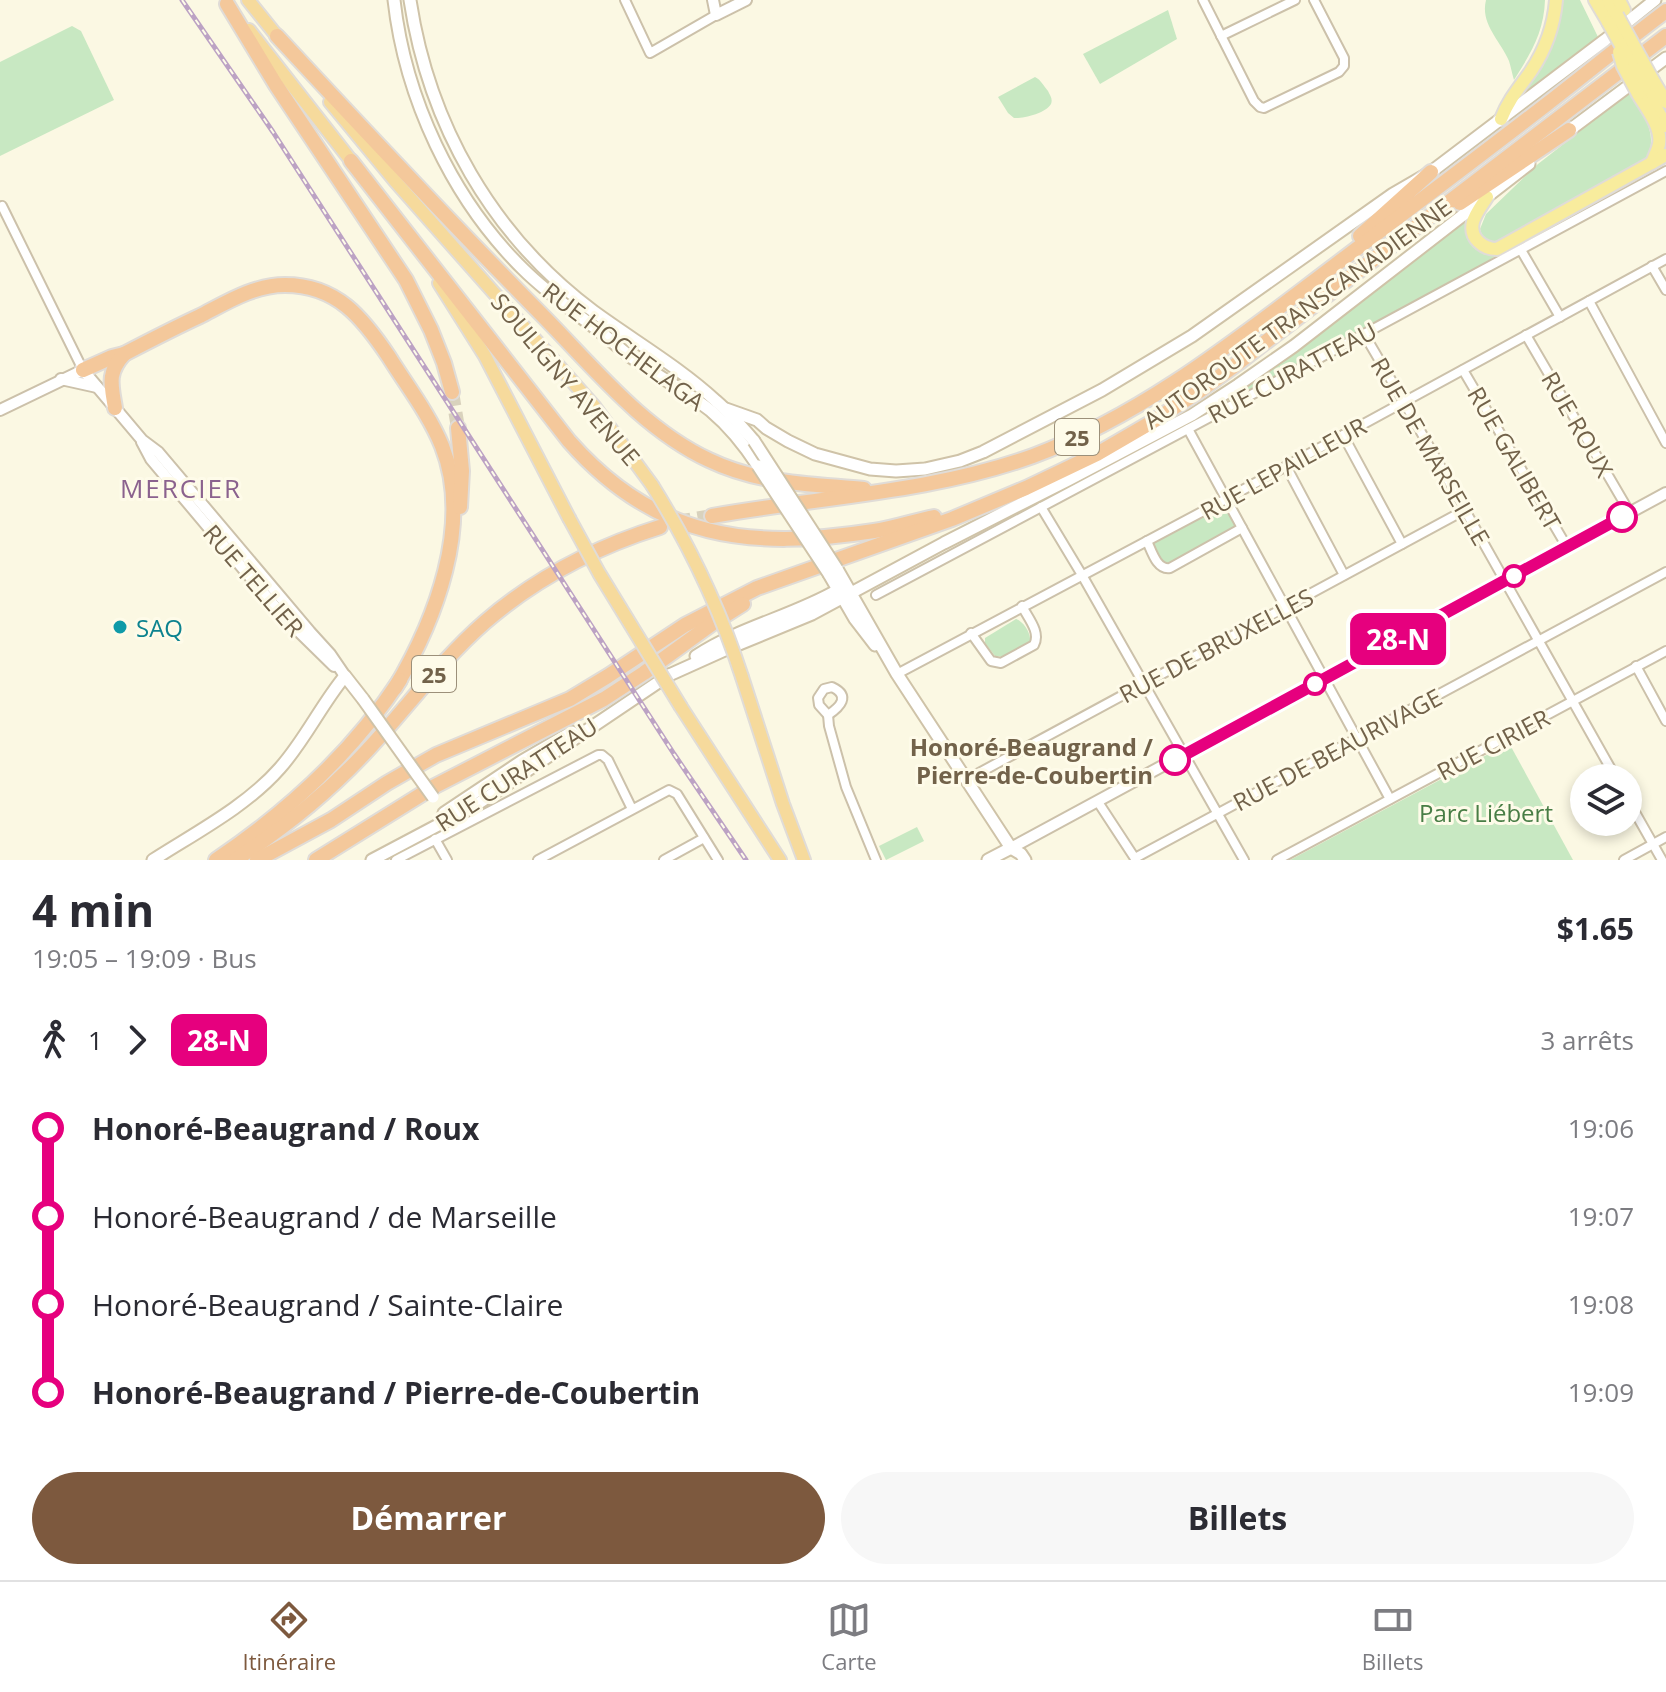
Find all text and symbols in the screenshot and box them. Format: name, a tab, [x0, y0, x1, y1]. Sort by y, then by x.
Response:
street label: AUTOROUTE TRANSCANADIENNE	[1136, 190, 1458, 436]
street label: RUE HOCHELAGA	[536, 274, 712, 418]
street label: SOULIGNY AVENUE	[484, 286, 648, 472]
street label: RUE CURATTEAU	[1202, 314, 1382, 430]
street label: RUE DE MARSEILLE	[1364, 351, 1498, 551]
street label: RUE ROUX	[1535, 365, 1622, 483]
street label: RUE GALIBERT	[1461, 380, 1569, 536]
street label: RUE LEPAILLEUR	[1194, 409, 1372, 527]
road number: 25	[1055, 419, 1099, 455]
district label: MERCIER	[120, 470, 242, 506]
unlabelled marker	[1607, 502, 1637, 532]
street label: RUE TELLIER	[196, 517, 312, 643]
unlabelled marker	[1503, 565, 1525, 587]
street label: RUE DE BRUXELLES	[1113, 580, 1319, 710]
place label: SAQ	[136, 611, 183, 644]
line badge: 28-N	[1342, 613, 1454, 665]
marker: SAQ	[111, 618, 129, 636]
text: 28-N	[1366, 620, 1430, 658]
road number: 25	[412, 656, 456, 692]
unlabelled marker	[1304, 673, 1326, 695]
street label: RUE DE BEAURIVAGE	[1227, 680, 1447, 818]
street label: RUE CIRIER	[1431, 700, 1555, 788]
street label: RUE CURATTEAU	[429, 709, 603, 839]
place label: Honoré-Beaugrand / Pierre-de-Coubertin	[910, 730, 1153, 791]
marker: Honoré-Beaugrand / Pierre-de-Coubertin	[1160, 745, 1190, 775]
map controls	[1570, 764, 1642, 836]
button: layers	[1570, 764, 1642, 836]
park label: Parc Liébert	[1419, 796, 1553, 829]
text: 4 min	[32, 880, 154, 940]
text: $1.65	[1557, 908, 1634, 949]
text: 19:05 – 19:09 · Bus	[32, 940, 257, 976]
icon: walk	[32, 1018, 76, 1062]
icon: forward	[115, 1018, 159, 1062]
text: 28-N	[187, 1021, 251, 1059]
text: 1	[88, 1022, 103, 1058]
text: 3 arrêts	[1540, 1022, 1634, 1058]
text: Honoré-Beaugrand / Roux	[92, 1108, 479, 1149]
text: 19:06	[1568, 1110, 1634, 1146]
text: Honoré-Beaugrand / de Marseille	[92, 1196, 557, 1237]
text: 19:07	[1568, 1198, 1634, 1234]
text: Honoré-Beaugrand / Sainte-Claire	[92, 1284, 563, 1325]
text: 19:08	[1568, 1286, 1634, 1322]
text: Honoré-Beaugrand / Pierre-de-Coubertin	[92, 1372, 700, 1413]
text: 19:09	[1568, 1374, 1634, 1410]
button: Démarrer	[32, 1472, 825, 1564]
button: Billets	[841, 1472, 1634, 1564]
tab: Itinéraire	[243, 1598, 336, 1676]
tab: Carte	[821, 1598, 877, 1676]
tab: Billets	[1362, 1598, 1423, 1676]

